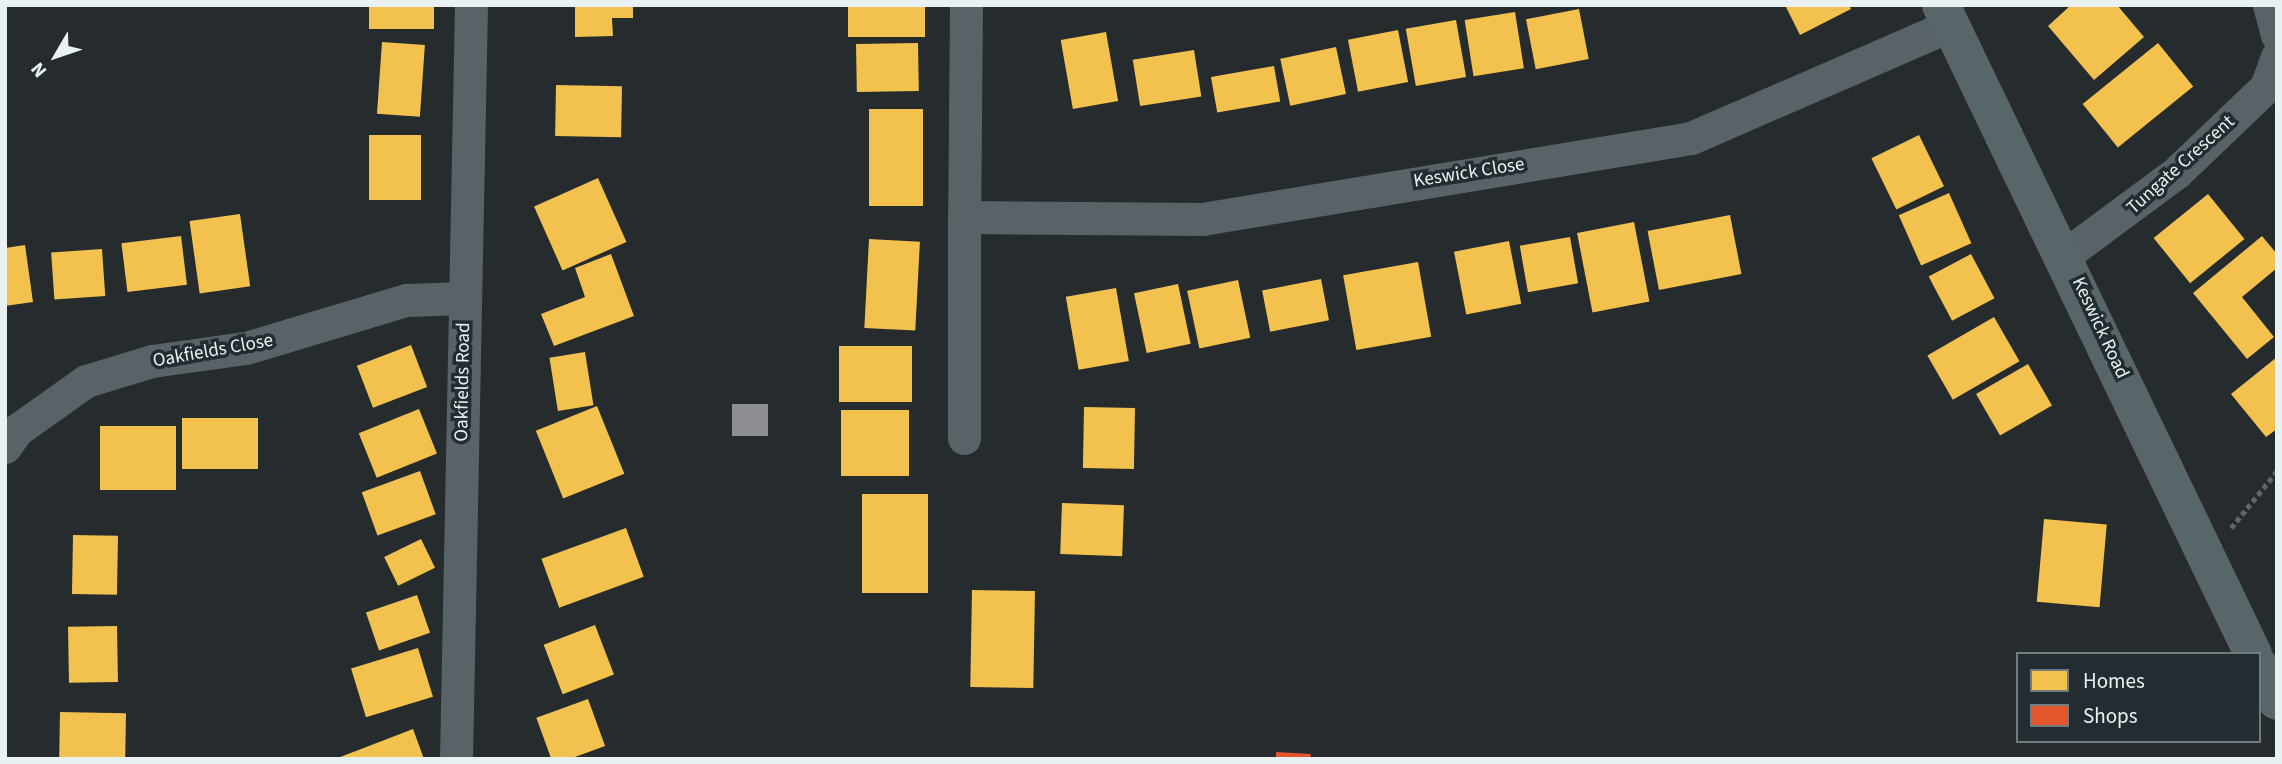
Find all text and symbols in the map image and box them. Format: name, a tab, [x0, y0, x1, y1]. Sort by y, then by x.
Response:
north arrow	[21, 21, 91, 91]
text: N	[25, 56, 54, 83]
street label: Tungate Crescent	[2122, 111, 2240, 219]
street label: Keswick Close	[1412, 153, 1526, 193]
street label: Keswick Road	[2067, 274, 2133, 382]
street label: Oakfields Road	[451, 322, 475, 442]
street label: Oakfields Close	[151, 329, 275, 373]
legend	[2016, 652, 2261, 743]
text: Homes	[2083, 666, 2145, 696]
text: Shops	[2083, 701, 2137, 731]

